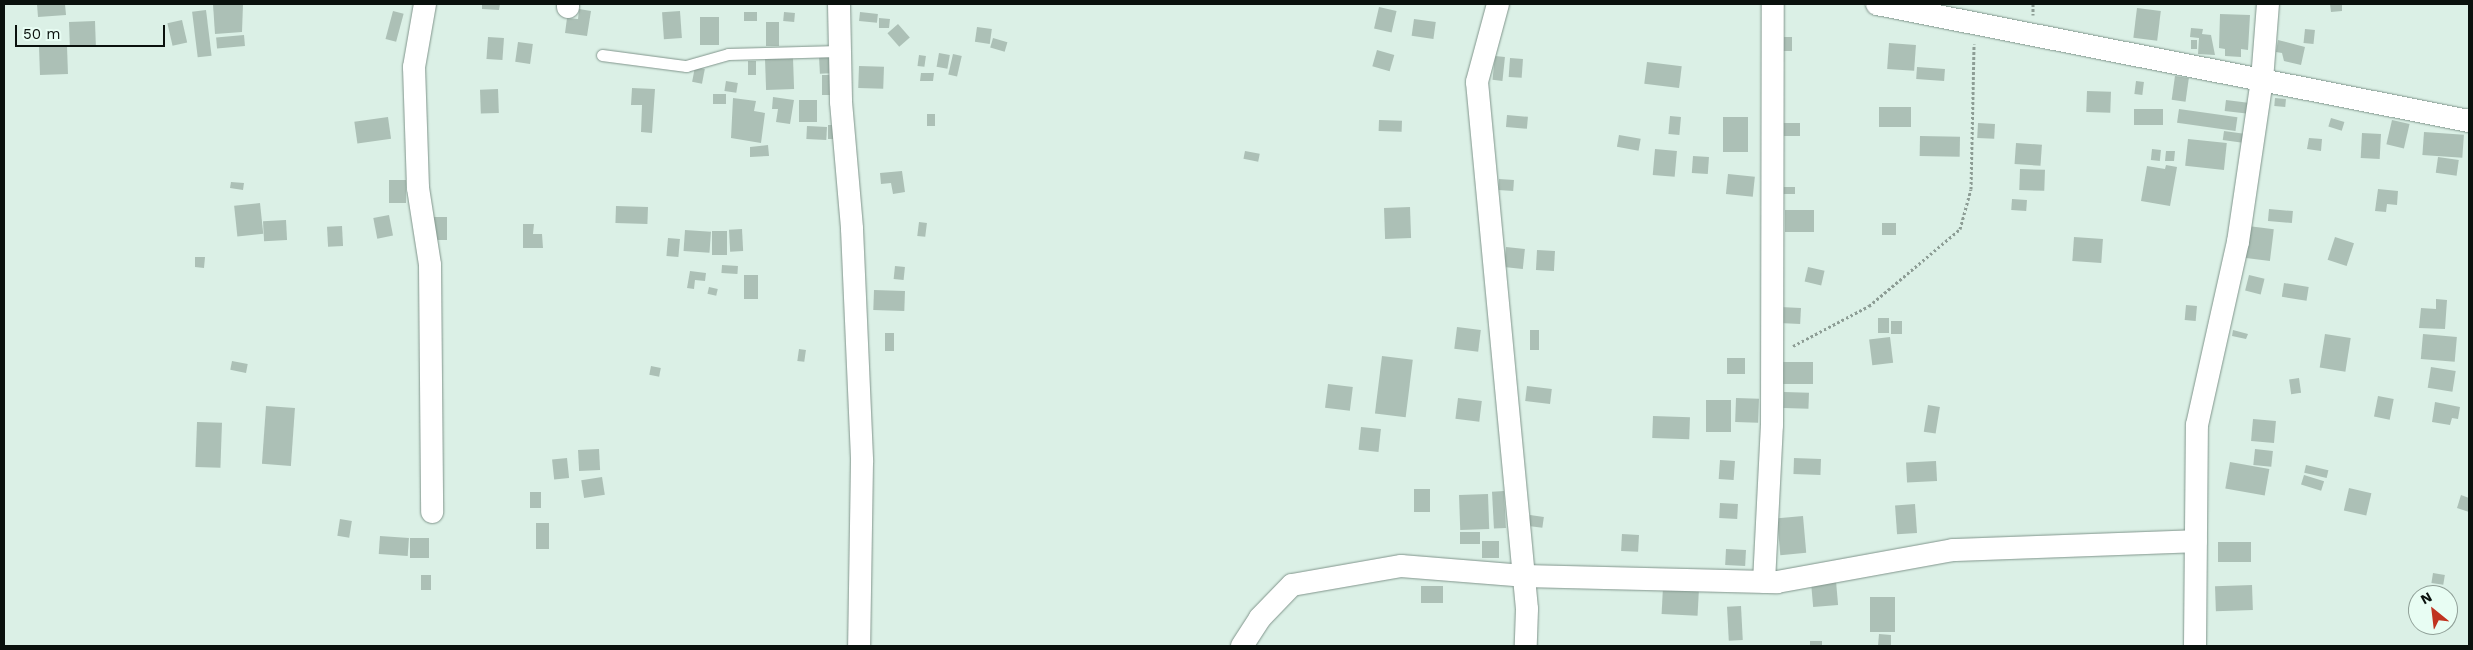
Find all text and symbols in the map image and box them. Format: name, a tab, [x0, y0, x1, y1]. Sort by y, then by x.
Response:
scale bar	[18, 15, 168, 47]
text: 50 m	[23, 25, 60, 43]
north arrow	[2408, 585, 2458, 635]
text: N	[2418, 588, 2435, 607]

